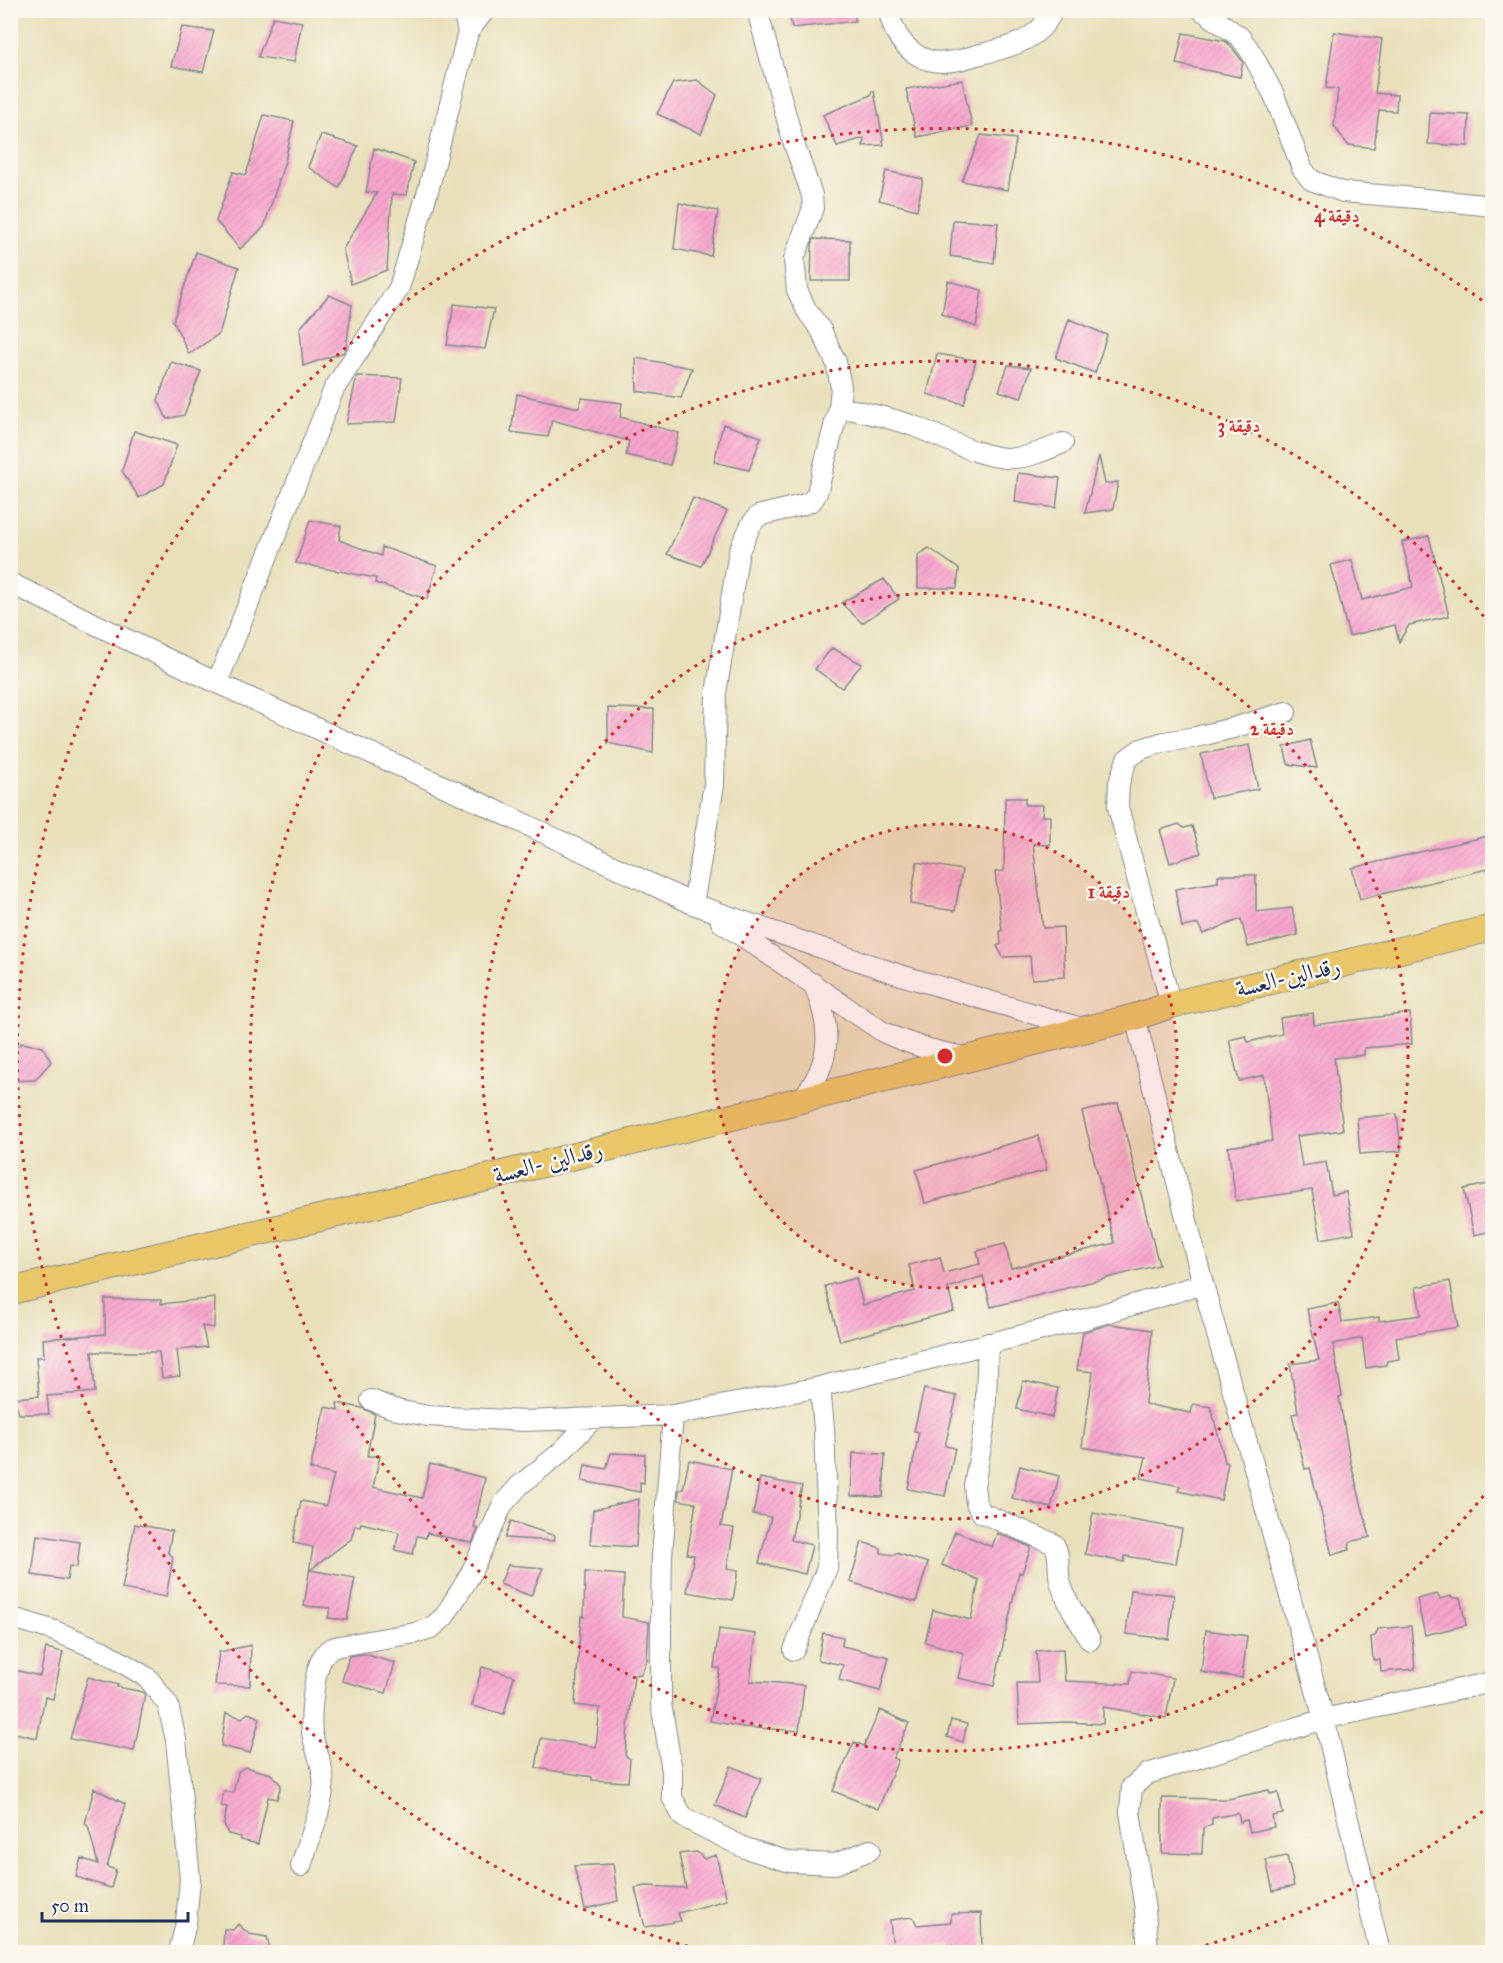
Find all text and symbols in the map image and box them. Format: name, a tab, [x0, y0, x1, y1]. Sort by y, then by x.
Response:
text: 4 دقيقة	[1314, 205, 1360, 228]
text: 3 دقيقة	[1218, 415, 1260, 438]
text: 2 دقيقة	[1250, 718, 1294, 740]
text: 1 دقيقة	[1088, 881, 1130, 903]
street label: رقدالين-العسة	[1233, 950, 1343, 1004]
centre of rings	[935, 1046, 955, 1066]
street label: رقدالين -العسة	[490, 1134, 606, 1190]
scale bar	[42, 1885, 188, 1923]
text: 50 m	[51, 1895, 89, 1917]

